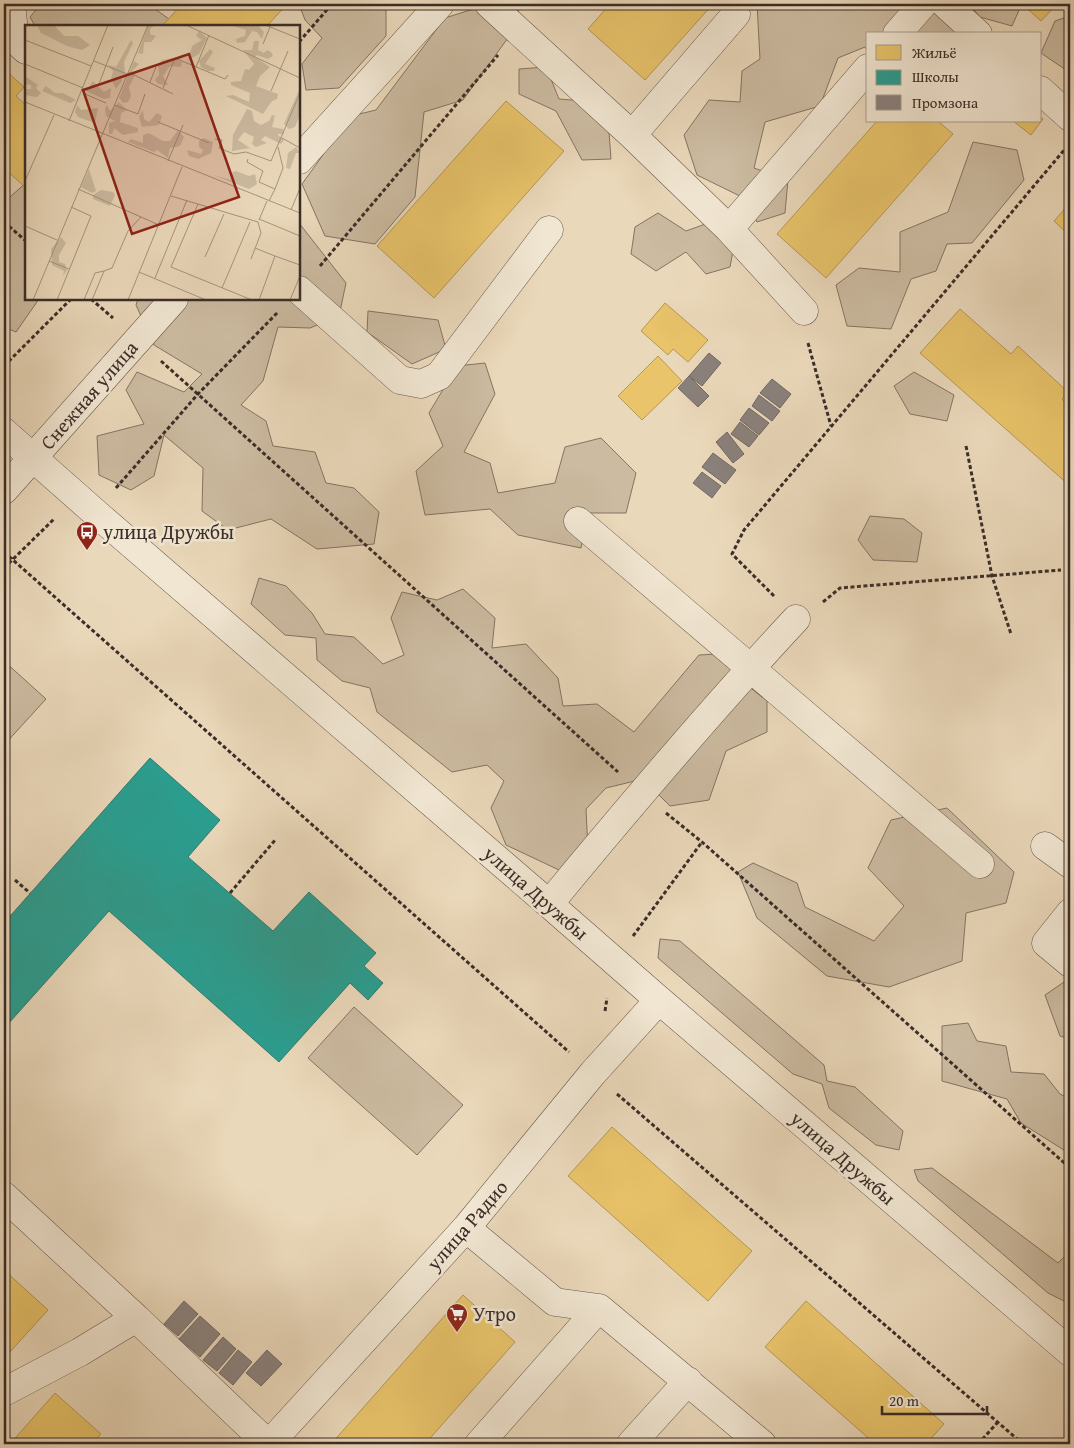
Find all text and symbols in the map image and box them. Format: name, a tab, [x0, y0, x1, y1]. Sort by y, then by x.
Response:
inset map	[25, 25, 300, 300]
legend	[866, 32, 1042, 122]
text: Жильё	[911, 42, 957, 63]
text: Школы	[912, 66, 959, 87]
text: Промзона	[912, 92, 979, 113]
street label: Снежная улица	[33, 333, 145, 456]
place label: улица Дружбы	[102, 517, 234, 546]
bus stop icon: улица Дружбы	[75, 520, 99, 551]
street label: улица Дружбы	[477, 838, 595, 947]
street label: улица Дружбы	[784, 1103, 902, 1212]
street label: улица Радио	[418, 1173, 514, 1277]
place label: Утро	[473, 1299, 516, 1328]
supermarket icon: Утро	[445, 1302, 469, 1333]
scale bar	[882, 1383, 986, 1415]
text: 20 m	[889, 1390, 920, 1411]

